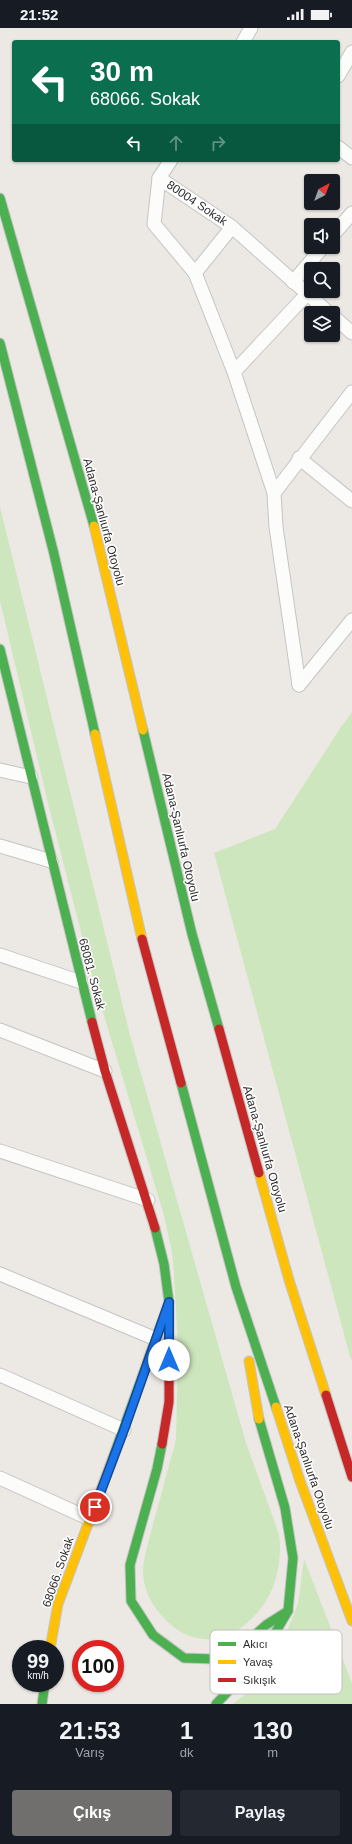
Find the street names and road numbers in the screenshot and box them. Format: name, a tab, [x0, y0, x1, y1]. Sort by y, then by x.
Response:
street label: 80004 Sokak	[164, 178, 231, 229]
street label: Adana-Şanlıurfa Otoyolu	[80, 457, 128, 587]
street label: Adana-Şanlıurfa Otoyolu	[159, 771, 203, 903]
street label: 68081. Sokak	[76, 937, 109, 1012]
street label: Adana-Şanlıurfa Otoyolu	[240, 1084, 290, 1214]
street label: Adana-Şanlıurfa Otoyolu	[281, 1403, 337, 1531]
street label: 68066. Sokak	[39, 1534, 77, 1609]

